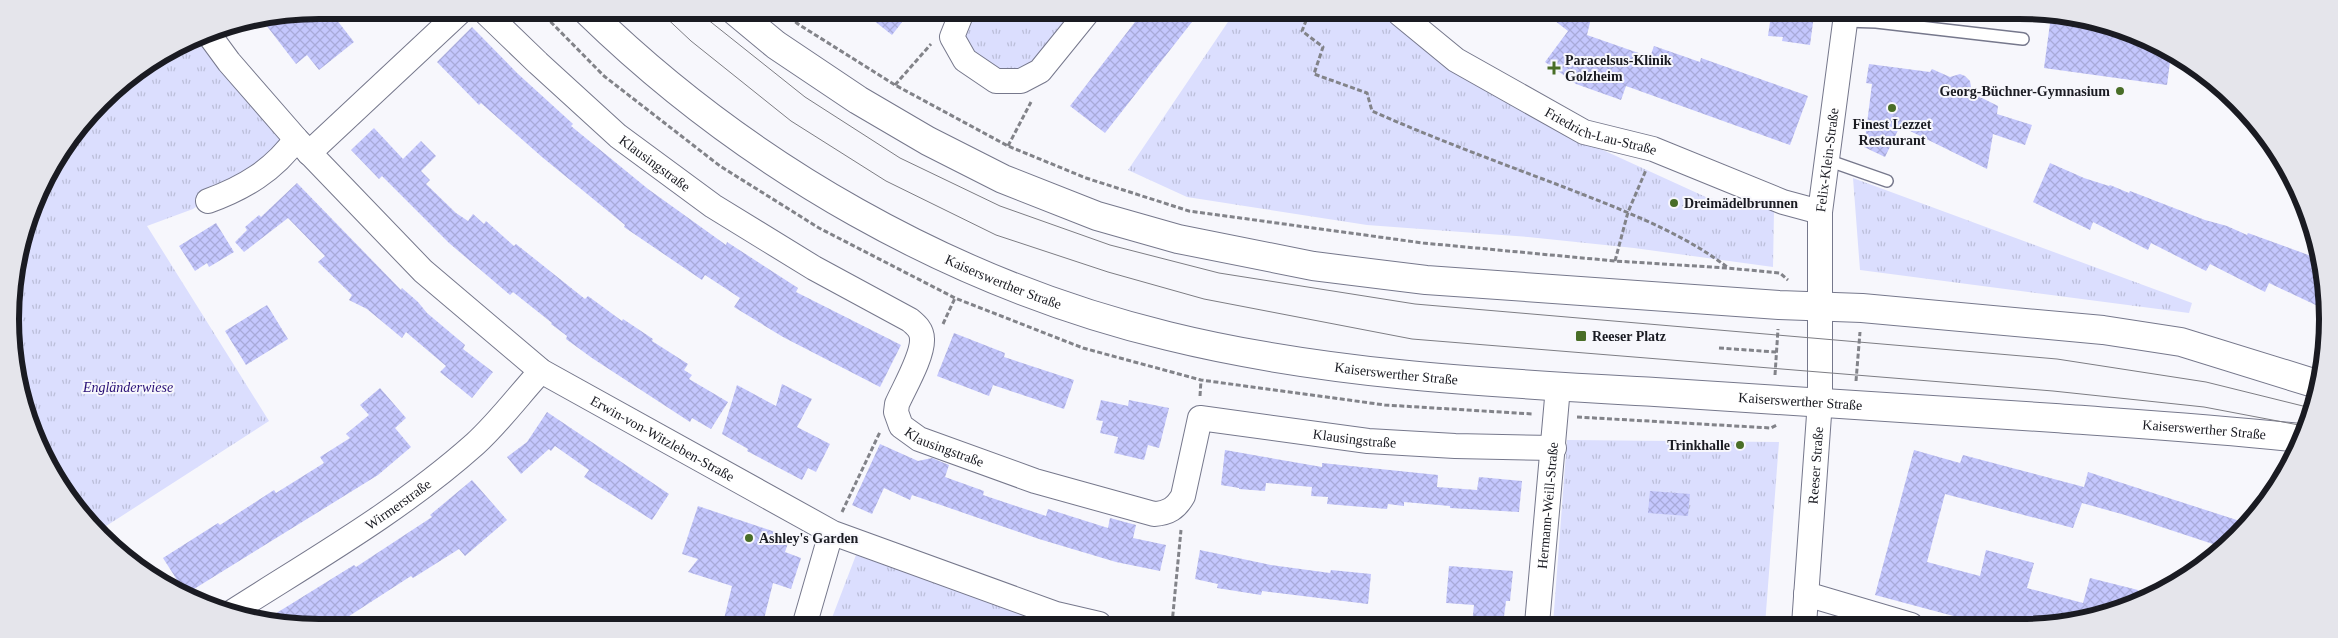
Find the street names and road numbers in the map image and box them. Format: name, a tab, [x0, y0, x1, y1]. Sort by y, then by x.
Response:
street label: Friedrich-Lau-Straße	[1542, 105, 1659, 158]
street label: Felix-Klein-Straße	[1813, 107, 1842, 213]
street label: Klausingstraße	[616, 133, 693, 194]
street label: Kaiserswerther Straße	[943, 252, 1063, 312]
street label: Kaiserswerther Straße	[1334, 360, 1459, 388]
street label: Kaiserswerther Straße	[1738, 390, 1863, 413]
street label: Erwin-von-Witzleben-Straße	[588, 393, 737, 485]
street label: Kaiserswerther Straße	[2142, 417, 2267, 442]
street label: Klausingstraße	[902, 424, 986, 470]
street label: Reeser Straße	[1806, 426, 1826, 505]
street label: Klausingstraße	[1312, 427, 1397, 451]
street label: Hermann-Weill-Straße	[1535, 441, 1561, 570]
street label: Wirmerstraße	[363, 476, 434, 533]

